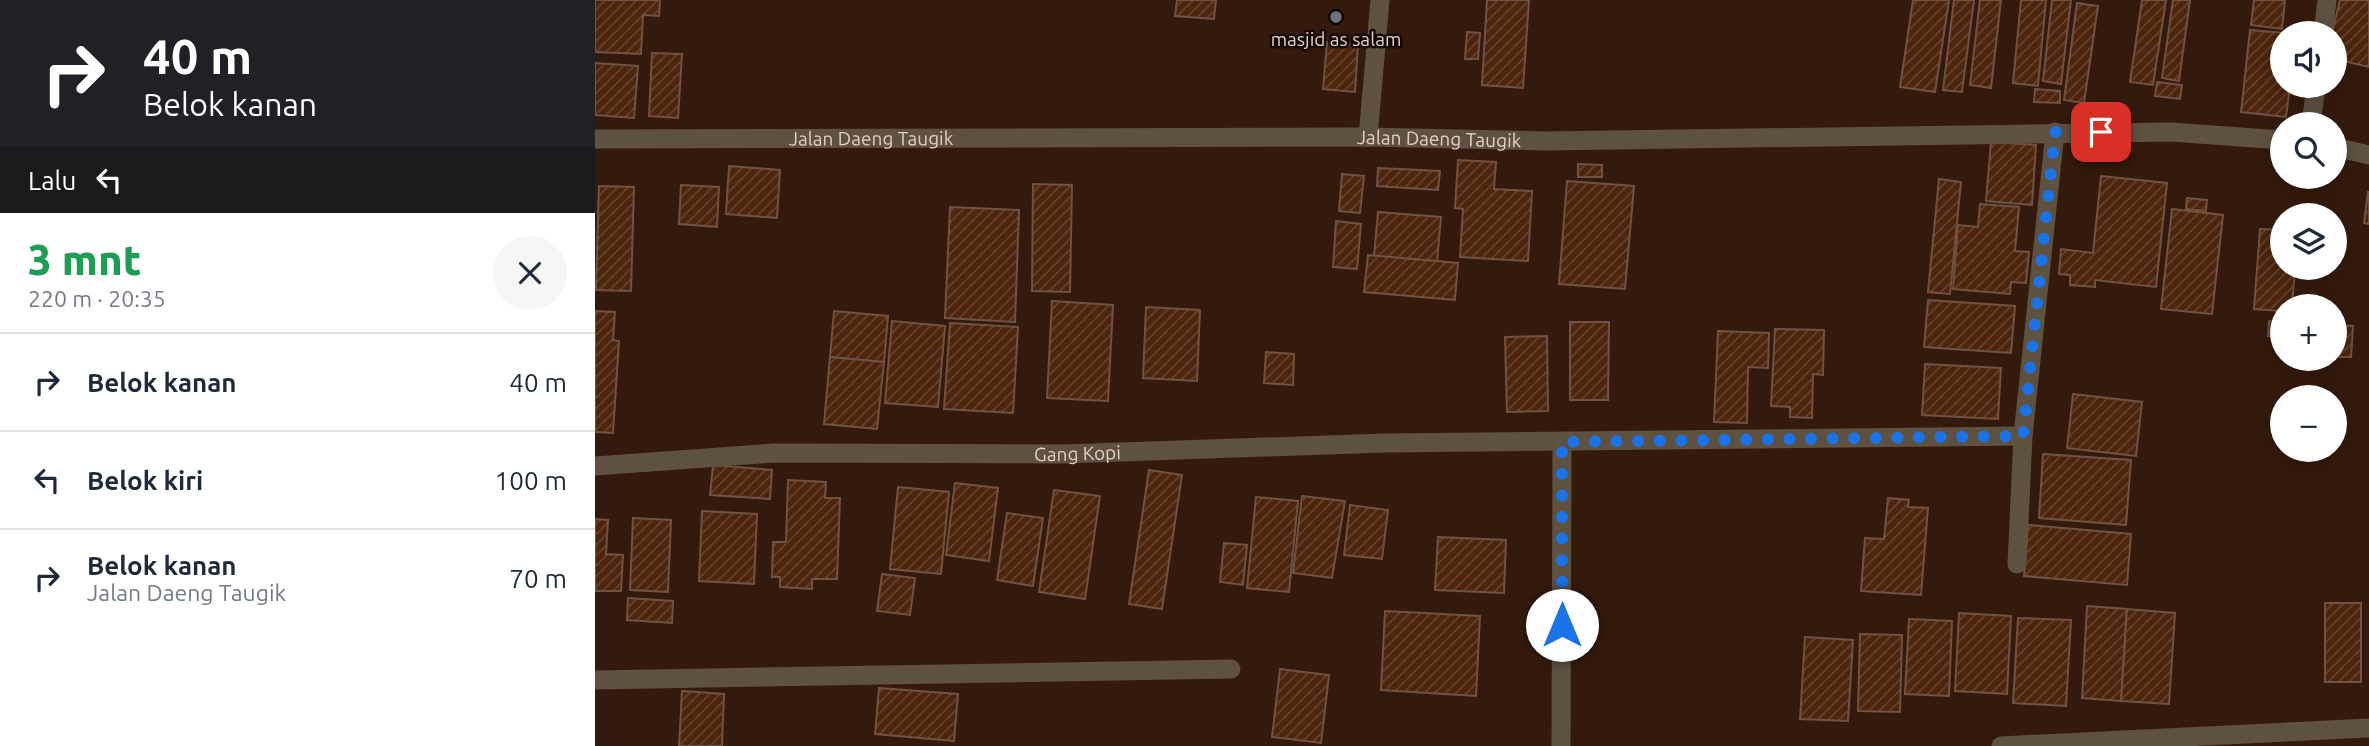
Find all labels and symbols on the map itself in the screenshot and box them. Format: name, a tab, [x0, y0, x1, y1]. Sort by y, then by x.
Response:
marker: masjid as salam	[1328, 9, 1344, 25]
place label: masjid as salam	[1271, 28, 1401, 50]
pin	[2071, 102, 2131, 162]
street label: Jalan Daeng Taugik	[1357, 126, 1522, 151]
street label: Jalan Daeng Taugik	[789, 127, 954, 149]
street label: Gang Kopi	[1034, 441, 1121, 465]
position arrow	[1525, 588, 1599, 662]

